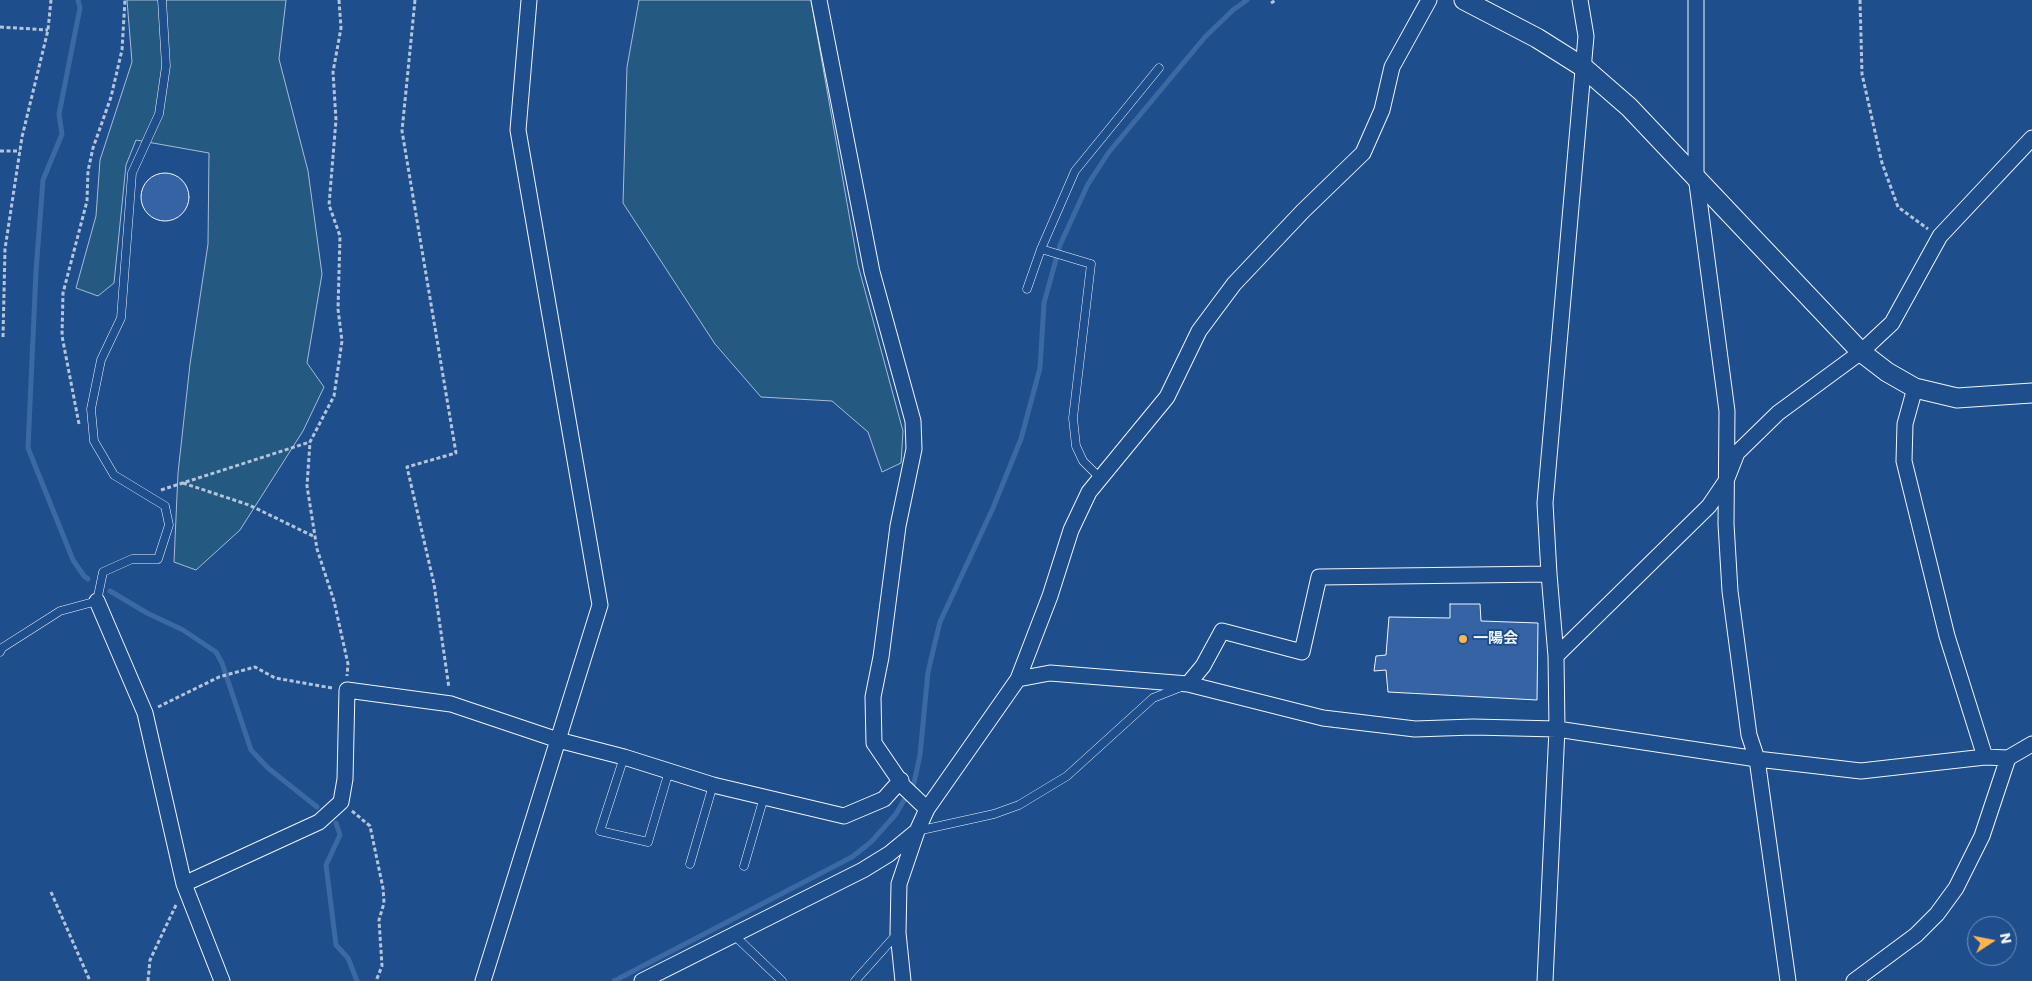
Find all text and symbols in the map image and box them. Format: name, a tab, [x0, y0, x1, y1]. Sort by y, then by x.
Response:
place label: 一陽会	[1473, 630, 1518, 648]
marker: 一陽会	[1457, 633, 1469, 645]
north arrow	[1967, 916, 2017, 966]
text: N	[1995, 931, 2017, 945]

